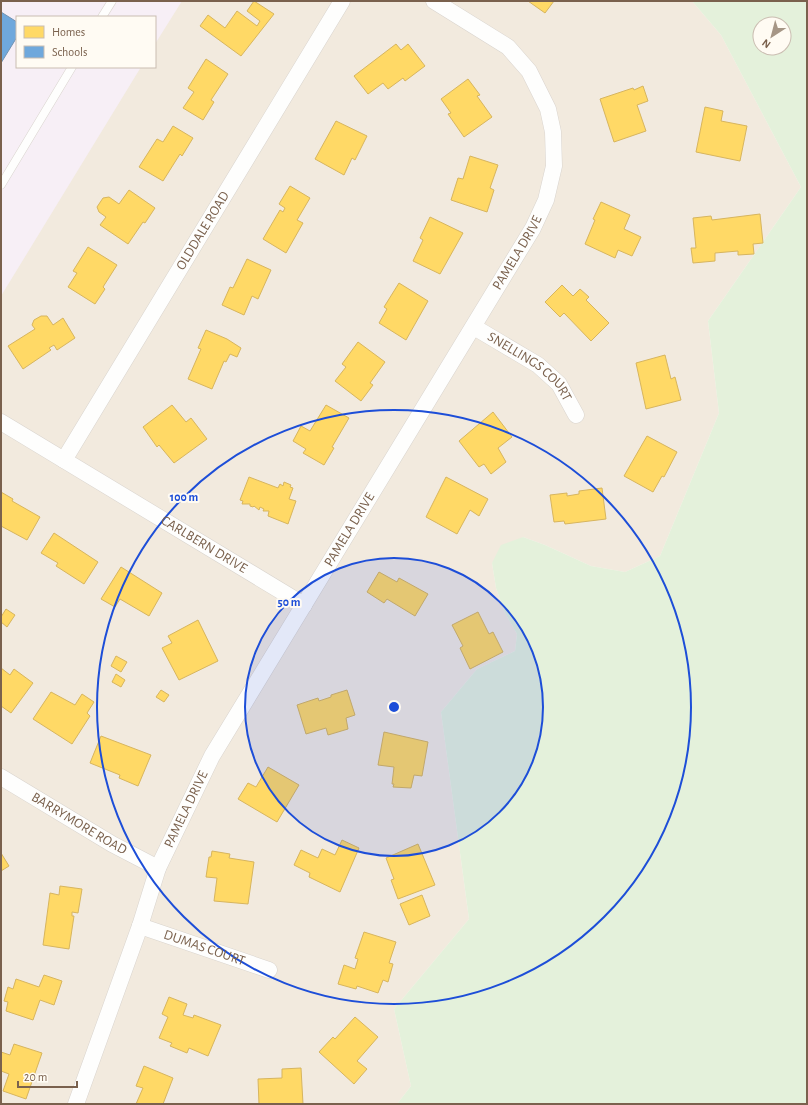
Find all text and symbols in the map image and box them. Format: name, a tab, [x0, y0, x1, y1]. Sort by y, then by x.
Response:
legend	[16, 16, 156, 68]
north arrow	[752, 16, 792, 56]
text: Homes	[52, 26, 85, 38]
text: N	[760, 37, 773, 50]
text: Schools	[52, 46, 87, 58]
street label: OLDDALE ROAD	[174, 189, 232, 272]
street label: PAMELA DRIVE	[490, 213, 545, 292]
street label: SNELLINGS COURT	[485, 330, 574, 404]
street label: PAMELA DRIVE	[322, 490, 377, 569]
text: 100 m	[170, 491, 198, 503]
street label: CARLBERN DRIVE	[158, 513, 250, 576]
text: 50 m	[278, 596, 301, 608]
centre of rings	[387, 700, 401, 714]
street label: PAMELA DRIVE	[162, 768, 211, 850]
street label: BARRYMORE ROAD	[29, 790, 129, 857]
street label: DUMAS COURT	[162, 928, 247, 968]
scale bar	[18, 1063, 77, 1089]
text: 20 m	[24, 1071, 47, 1083]

